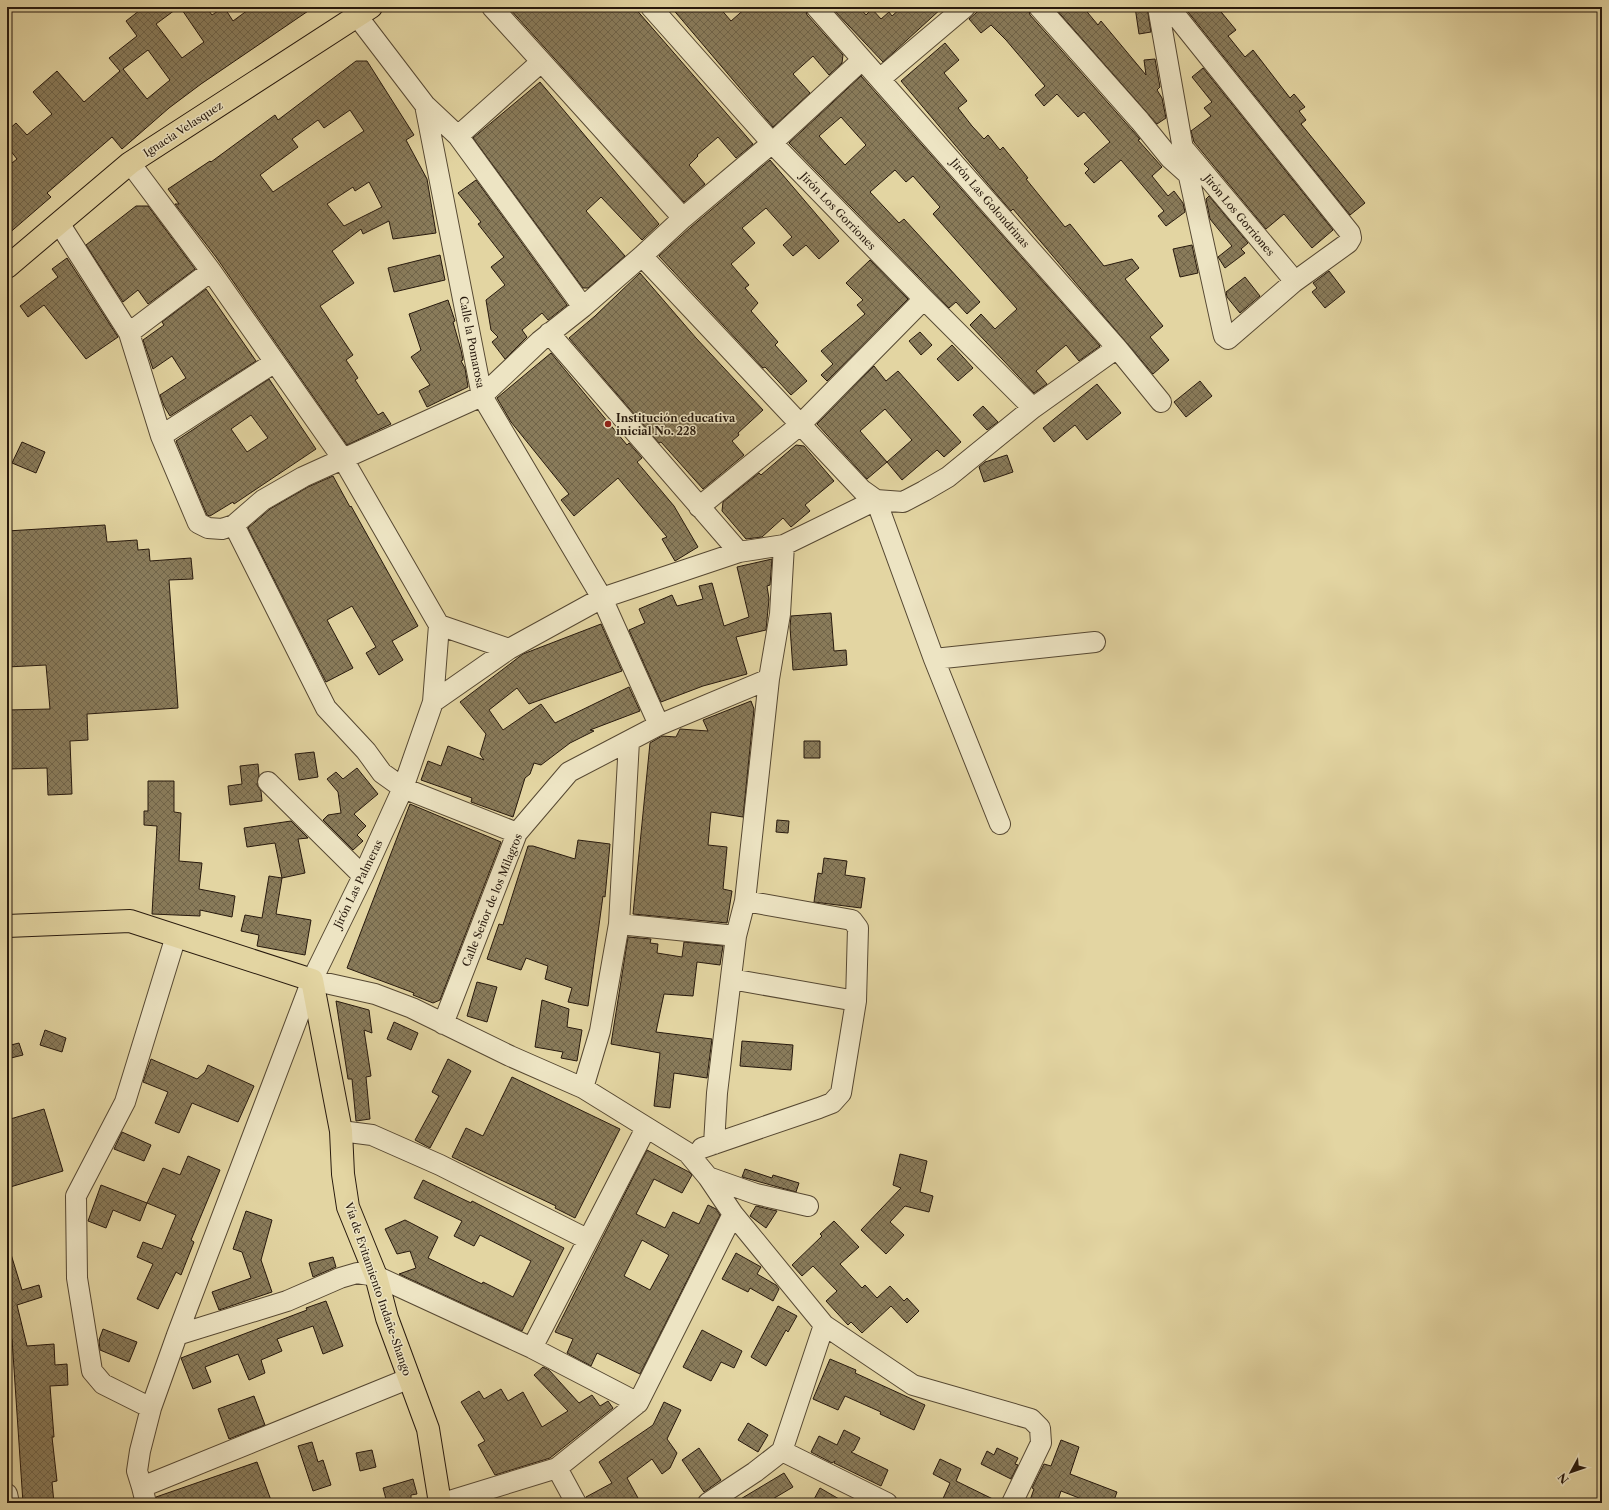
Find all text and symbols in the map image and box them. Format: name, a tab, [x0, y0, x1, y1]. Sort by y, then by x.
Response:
street label: Ignacia Velasquez	[141, 98, 226, 160]
street label: Jirón Las Golondrinas	[946, 154, 1033, 251]
street label: Jirón Los Gorriones	[796, 168, 879, 253]
street label: Jirón Los Gorriones	[1199, 170, 1278, 259]
street label: Calle la Pomarosa	[456, 295, 488, 389]
place label: Institución educativa inicial No. 228	[616, 411, 736, 438]
marker: Institución educativa inicial No. 228	[603, 419, 613, 429]
street label: Calle Señor de los Milagros	[459, 831, 525, 969]
street label: Jirón Las Palmeras	[330, 837, 386, 932]
street label: Vía de Evitamiento Indañe-Shango	[341, 1200, 414, 1378]
north arrow	[1551, 1452, 1591, 1492]
text: N	[1555, 1470, 1572, 1487]

